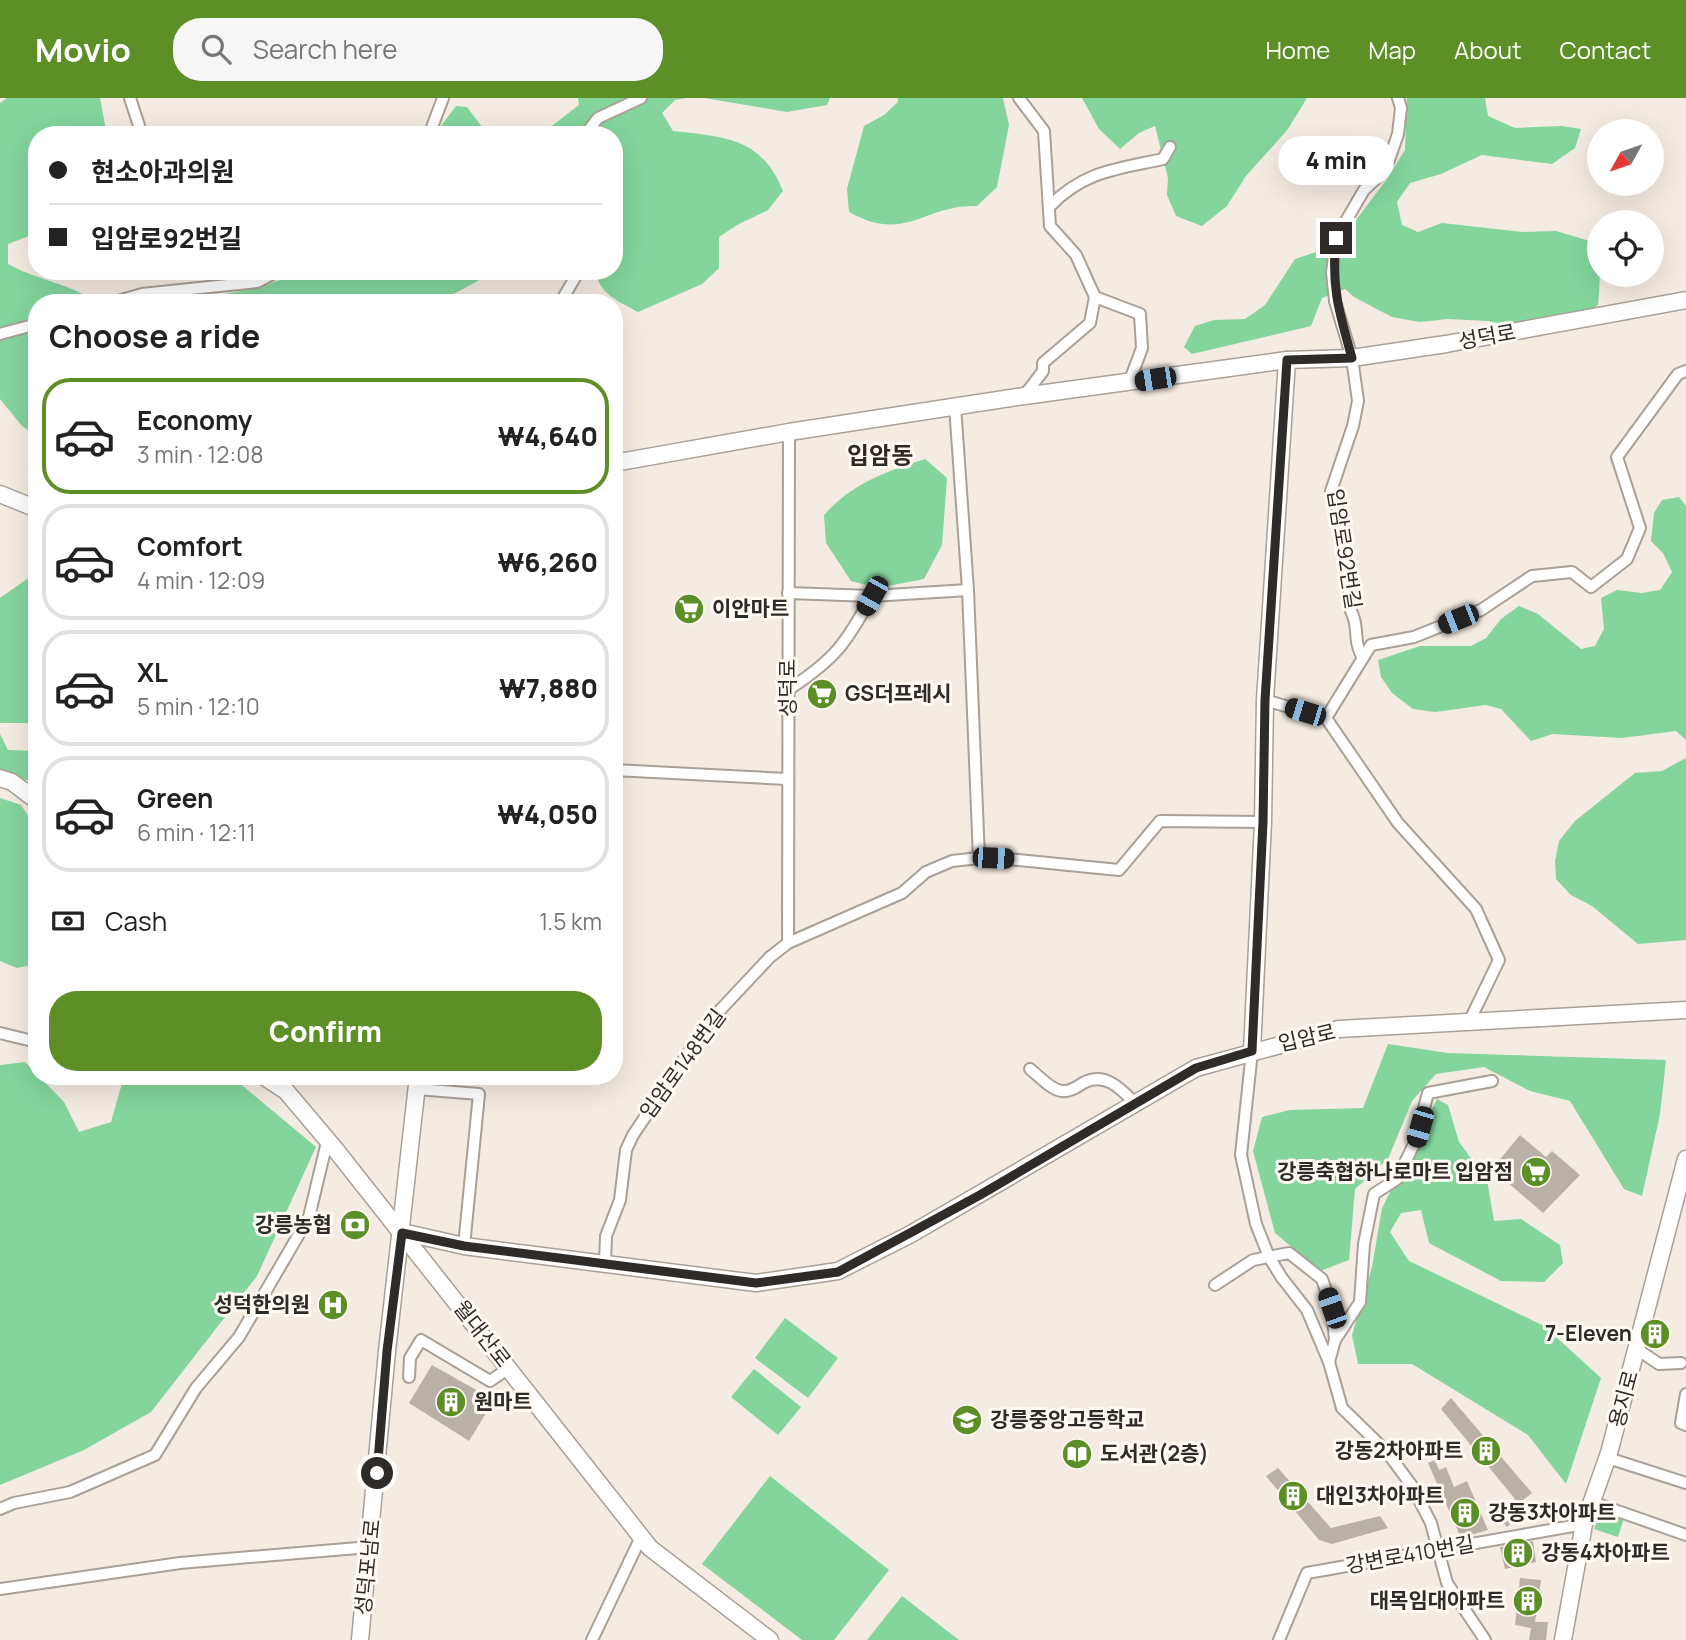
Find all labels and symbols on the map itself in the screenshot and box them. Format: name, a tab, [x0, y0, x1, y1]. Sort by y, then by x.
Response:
north arrow	[1587, 119, 1664, 196]
callout: 4 min	[1278, 136, 1394, 186]
route end	[1320, 222, 1352, 254]
street label: 성덕로	[1456, 317, 1518, 355]
car	[1133, 365, 1178, 393]
district label: 입암동	[847, 438, 913, 471]
street label: 입암로92번길	[1322, 487, 1368, 611]
car	[853, 573, 892, 619]
supermarket icon: 이안마트	[672, 592, 706, 626]
place label: 이안마트	[712, 594, 789, 622]
car	[1435, 601, 1482, 637]
street label: 성덕로	[773, 659, 801, 717]
supermarket icon: GS더프레시	[805, 677, 839, 711]
place label: GS더프레시	[845, 679, 951, 707]
car	[1282, 696, 1329, 728]
car	[972, 847, 1015, 869]
street label: 입암로148번길	[633, 1003, 732, 1124]
street label: 입암로	[1275, 1017, 1338, 1057]
car	[1405, 1104, 1436, 1150]
supermarket icon: 강릉축협하나로마트 입암점	[1519, 1155, 1553, 1189]
place label: 강릉축협하나로마트 입암점	[1277, 1157, 1513, 1185]
bank icon: 강릉농협	[338, 1208, 372, 1242]
place label: 강릉농협	[255, 1210, 332, 1238]
car	[1316, 1285, 1349, 1331]
hospital icon: 성덕한의원	[316, 1288, 350, 1322]
place label: 성덕한의원	[213, 1290, 310, 1318]
street label: 월대산로	[448, 1294, 518, 1372]
building icon: 7-Eleven	[1638, 1317, 1672, 1351]
place label: 7-Eleven	[1545, 1319, 1632, 1347]
street label: 용지로	[1602, 1367, 1644, 1430]
building icon: 원마트	[434, 1385, 468, 1419]
place label: 원마트	[474, 1387, 532, 1415]
school or university icon: 강릉중앙고등학교	[950, 1403, 984, 1437]
place label: 강릉중앙고등학교	[990, 1405, 1145, 1433]
building icon: 강동2차아파트	[1469, 1434, 1503, 1468]
place label: 강동2차아파트	[1335, 1436, 1463, 1464]
library icon: 도서관(2층)	[1060, 1437, 1094, 1471]
place label: 도서관(2층)	[1100, 1439, 1209, 1467]
route start	[361, 1457, 393, 1489]
building icon: 대인3차아파트	[1276, 1479, 1310, 1513]
place label: 대인3차아파트	[1316, 1481, 1444, 1509]
building icon: 강동3차아파트	[1448, 1496, 1482, 1530]
place label: 강동3차아파트	[1488, 1498, 1616, 1526]
street label: 성덕포남로	[348, 1517, 386, 1616]
street label: 강변로410번길	[1343, 1529, 1476, 1579]
building icon: 강동4차아파트	[1501, 1536, 1535, 1570]
place label: 강동4차아파트	[1541, 1538, 1670, 1566]
building icon: 대목임대아파트	[1511, 1584, 1545, 1618]
place label: 대목임대아파트	[1370, 1586, 1505, 1614]

